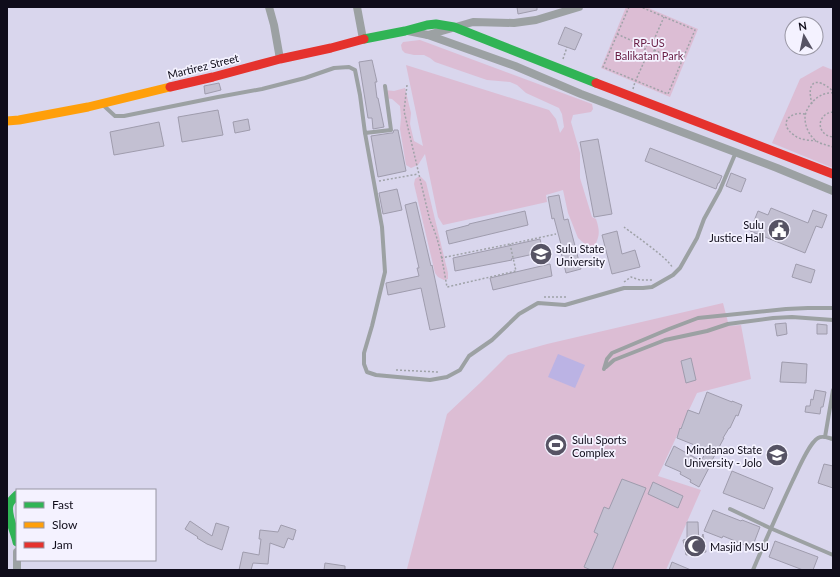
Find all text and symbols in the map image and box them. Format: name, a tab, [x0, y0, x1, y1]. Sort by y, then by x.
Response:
north arrow	[784, 16, 824, 56]
text: N	[797, 19, 808, 33]
park label: RP-US Balikatan Park	[615, 36, 684, 62]
street label: Martirez Street	[166, 51, 240, 81]
public building icon: Sulu Justice Hall	[766, 217, 792, 243]
place label: Sulu Justice Hall	[709, 218, 764, 244]
school or university icon: Sulu State University	[528, 241, 554, 267]
place label: Sulu State University	[556, 242, 605, 268]
sports icon: Sulu Sports Complex	[543, 432, 569, 458]
place label: Sulu Sports Complex	[572, 433, 627, 459]
school or university icon: Mindanao State University - Jolo	[764, 442, 790, 468]
place label: Mindanao State University - Jolo	[684, 443, 762, 469]
legend	[16, 489, 156, 561]
text: Fast	[52, 497, 74, 512]
text: Slow	[52, 517, 78, 532]
mosque icon: Masjid MSU	[682, 533, 708, 559]
text: Jam	[52, 537, 73, 552]
place label: Masjid MSU	[710, 540, 769, 553]

